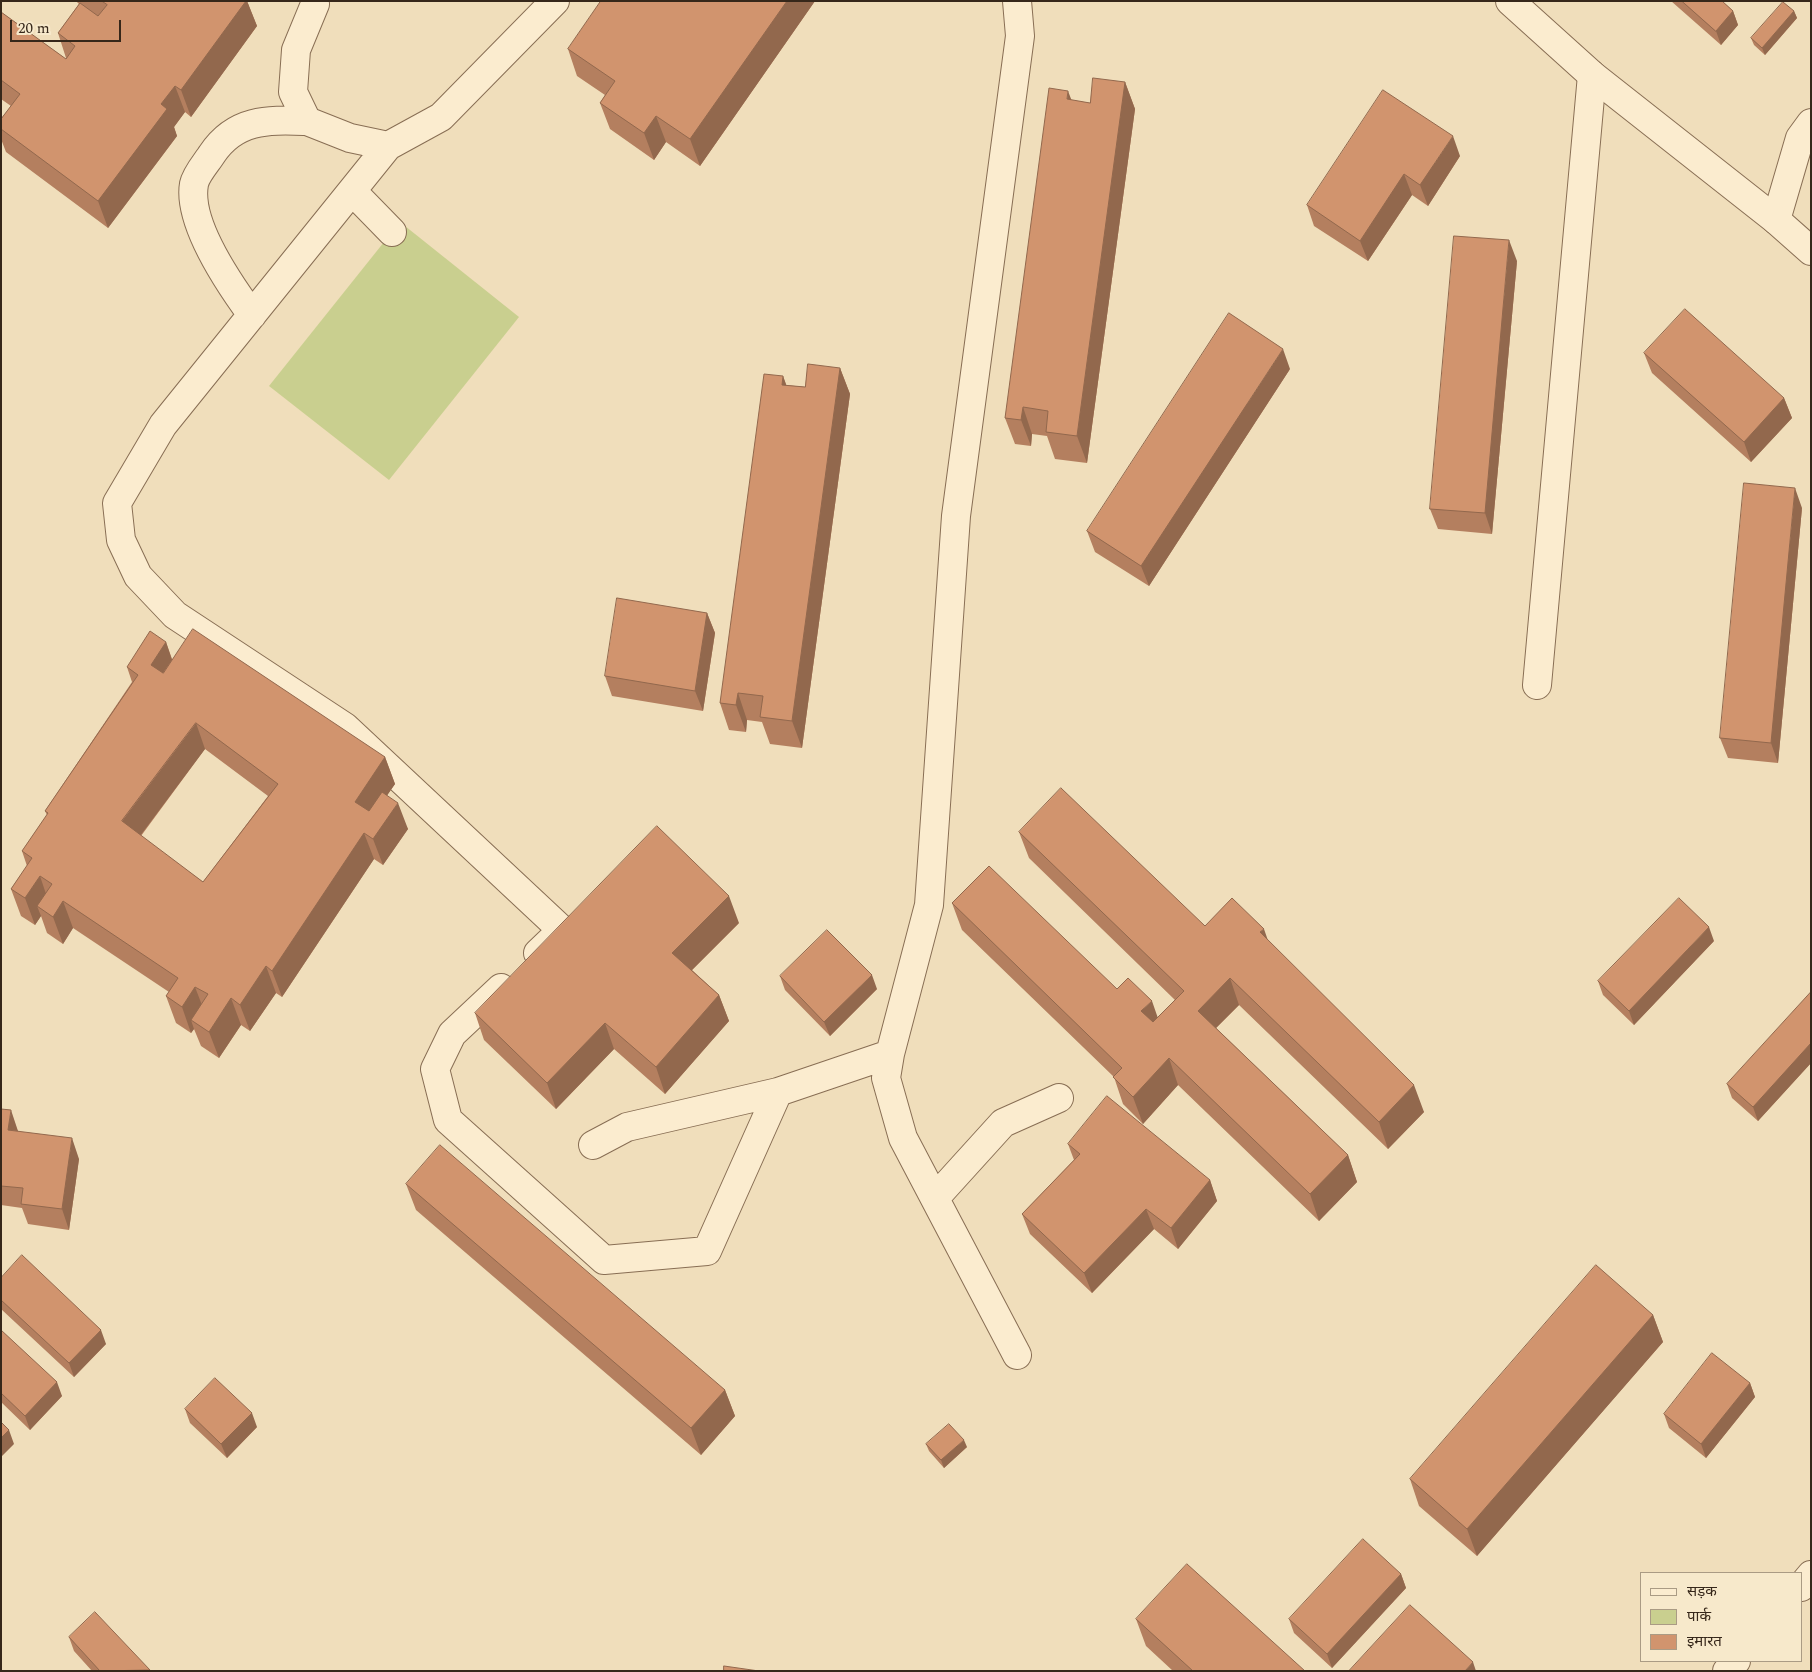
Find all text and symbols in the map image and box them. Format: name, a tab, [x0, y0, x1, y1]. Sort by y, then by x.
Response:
scale bar	[12, 10, 124, 42]
text: 20 m	[18, 17, 50, 40]
legend	[1640, 1572, 1802, 1662]
text: सड़क	[1687, 1580, 1717, 1603]
text: पार्क	[1687, 1605, 1711, 1628]
text: इमारत	[1687, 1630, 1722, 1653]

